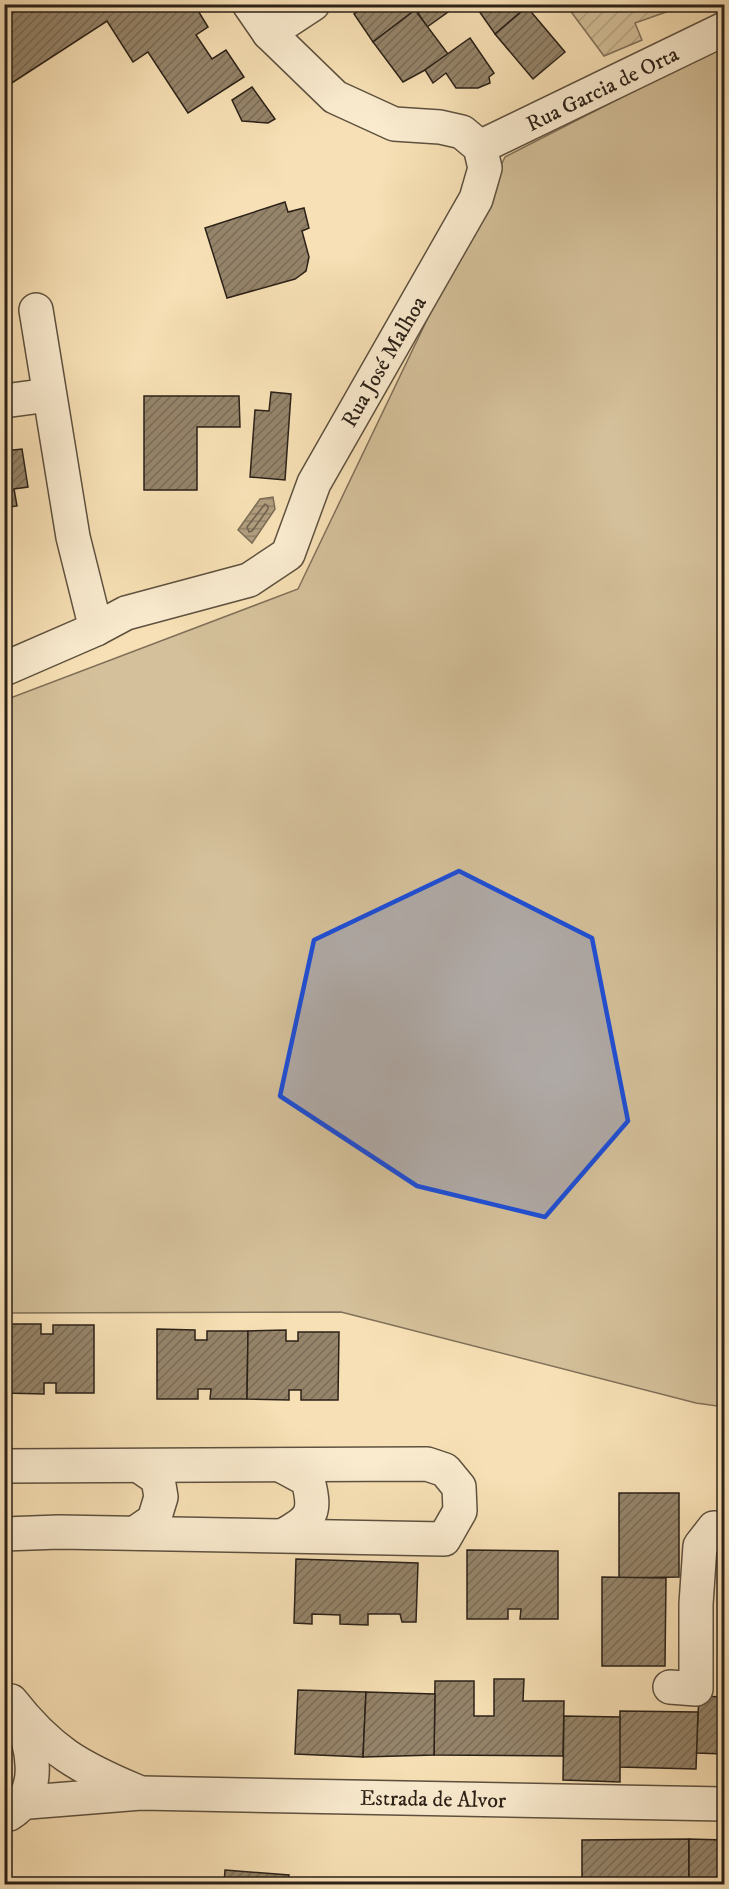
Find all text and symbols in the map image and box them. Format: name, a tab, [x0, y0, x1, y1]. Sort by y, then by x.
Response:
street label: Rua Garcia de Orta	[522, 40, 684, 138]
street label: Rua José Malhoa	[336, 291, 433, 432]
street label: Estrada de Alvor	[360, 1785, 507, 1814]

